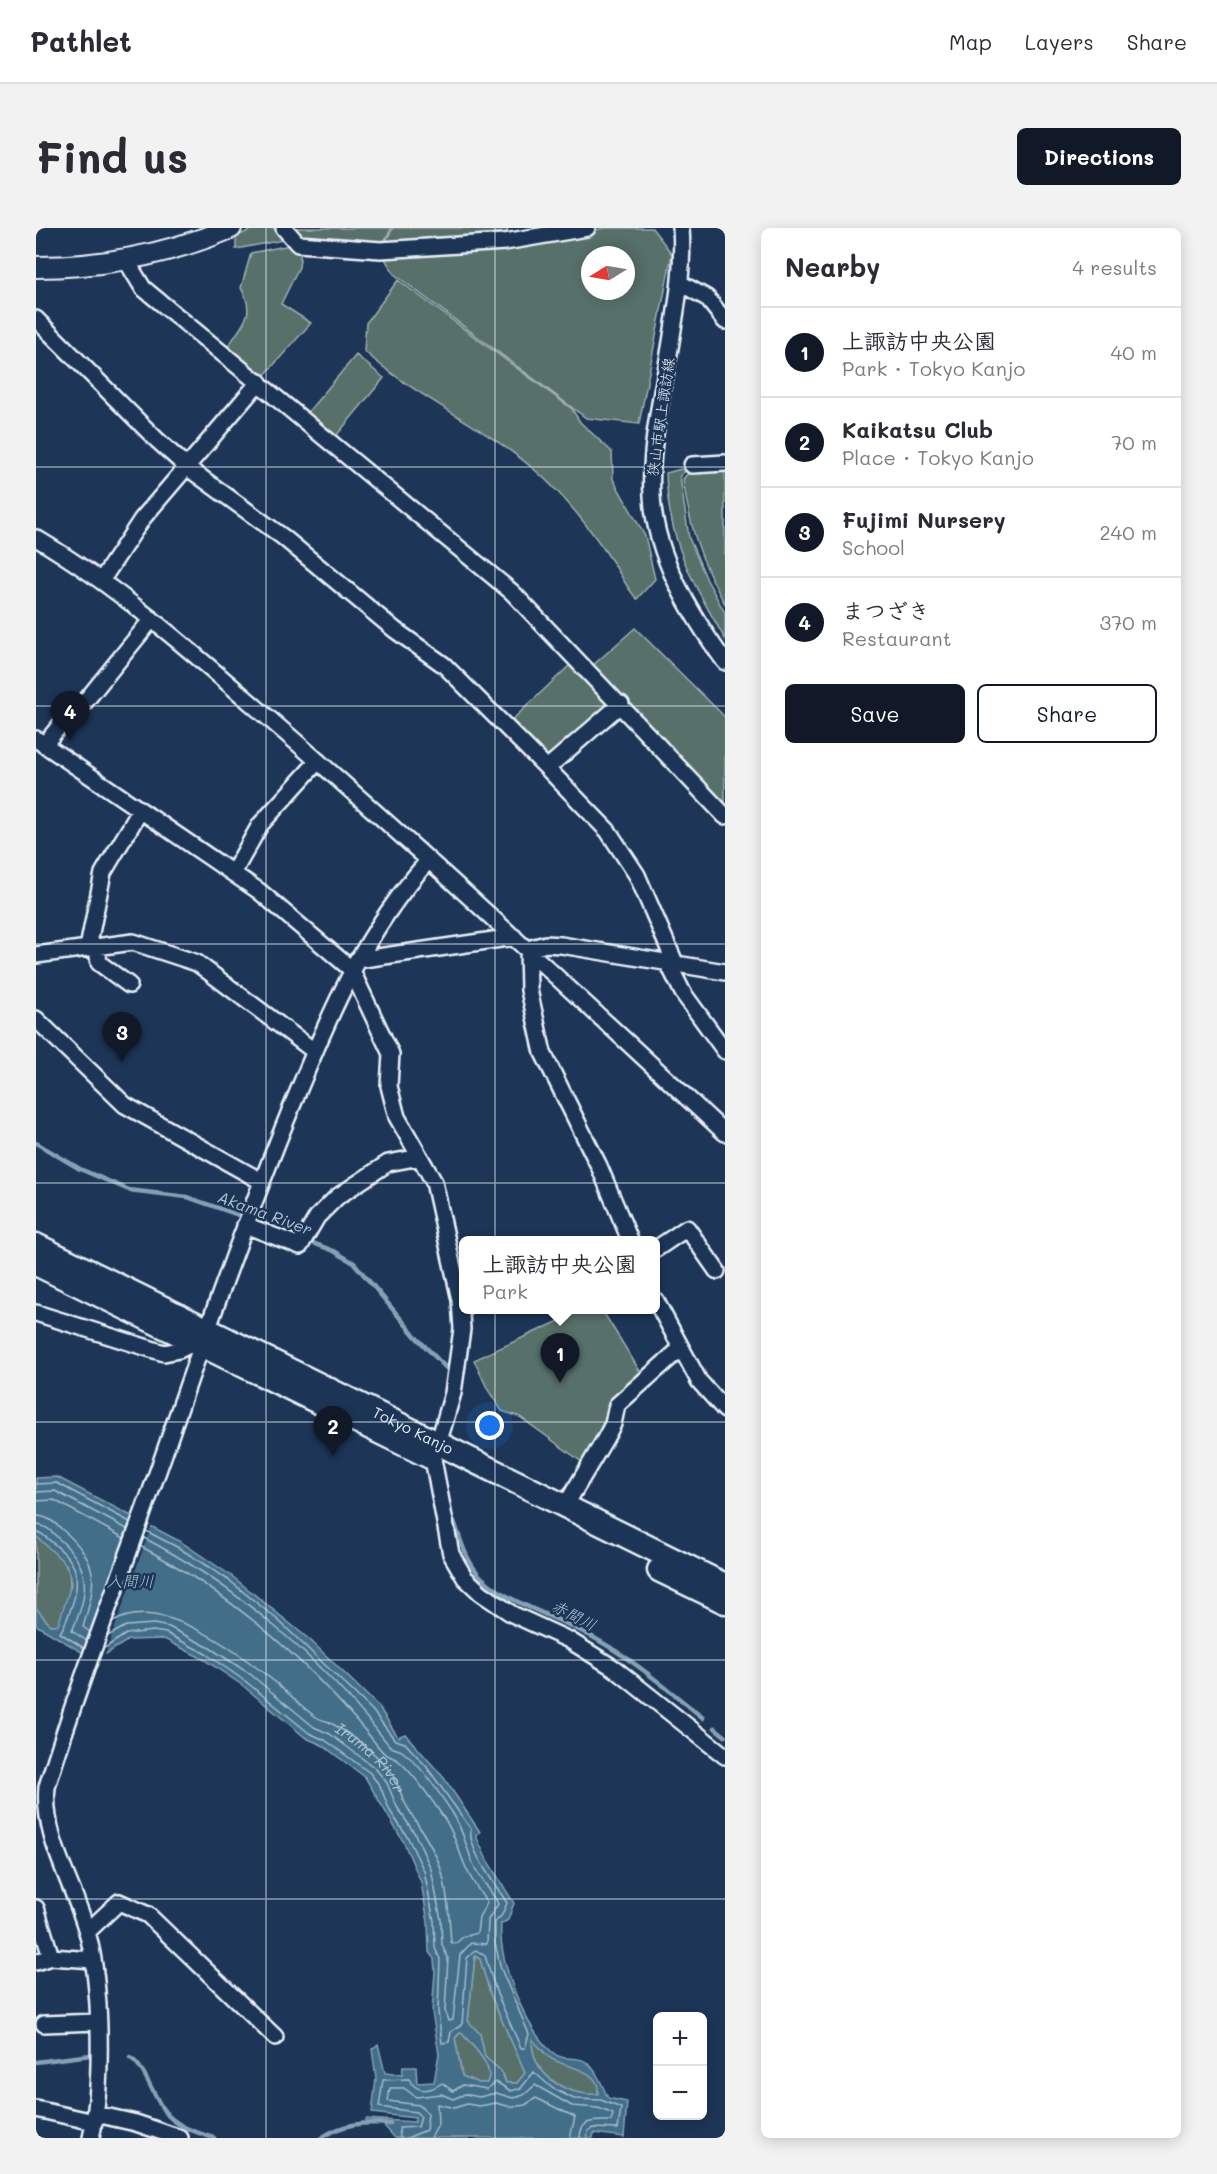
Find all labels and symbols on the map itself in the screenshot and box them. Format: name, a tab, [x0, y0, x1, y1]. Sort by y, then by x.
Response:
north arrow	[581, 246, 635, 300]
street label: 狭山市駅上諏訪線	[642, 356, 678, 478]
pin: 4	[51, 692, 90, 741]
pin: 3	[102, 1012, 142, 1062]
water label: Akama River	[215, 1186, 315, 1239]
pin: 1	[540, 1334, 580, 1383]
street label: Tokyo Kanjo	[369, 1402, 457, 1458]
pin: 2	[314, 1406, 352, 1456]
your location	[475, 1411, 504, 1440]
water label: 入間川	[106, 1570, 154, 1591]
water label: 赤間川	[548, 1594, 600, 1635]
water label: Iruma River	[332, 1717, 411, 1796]

